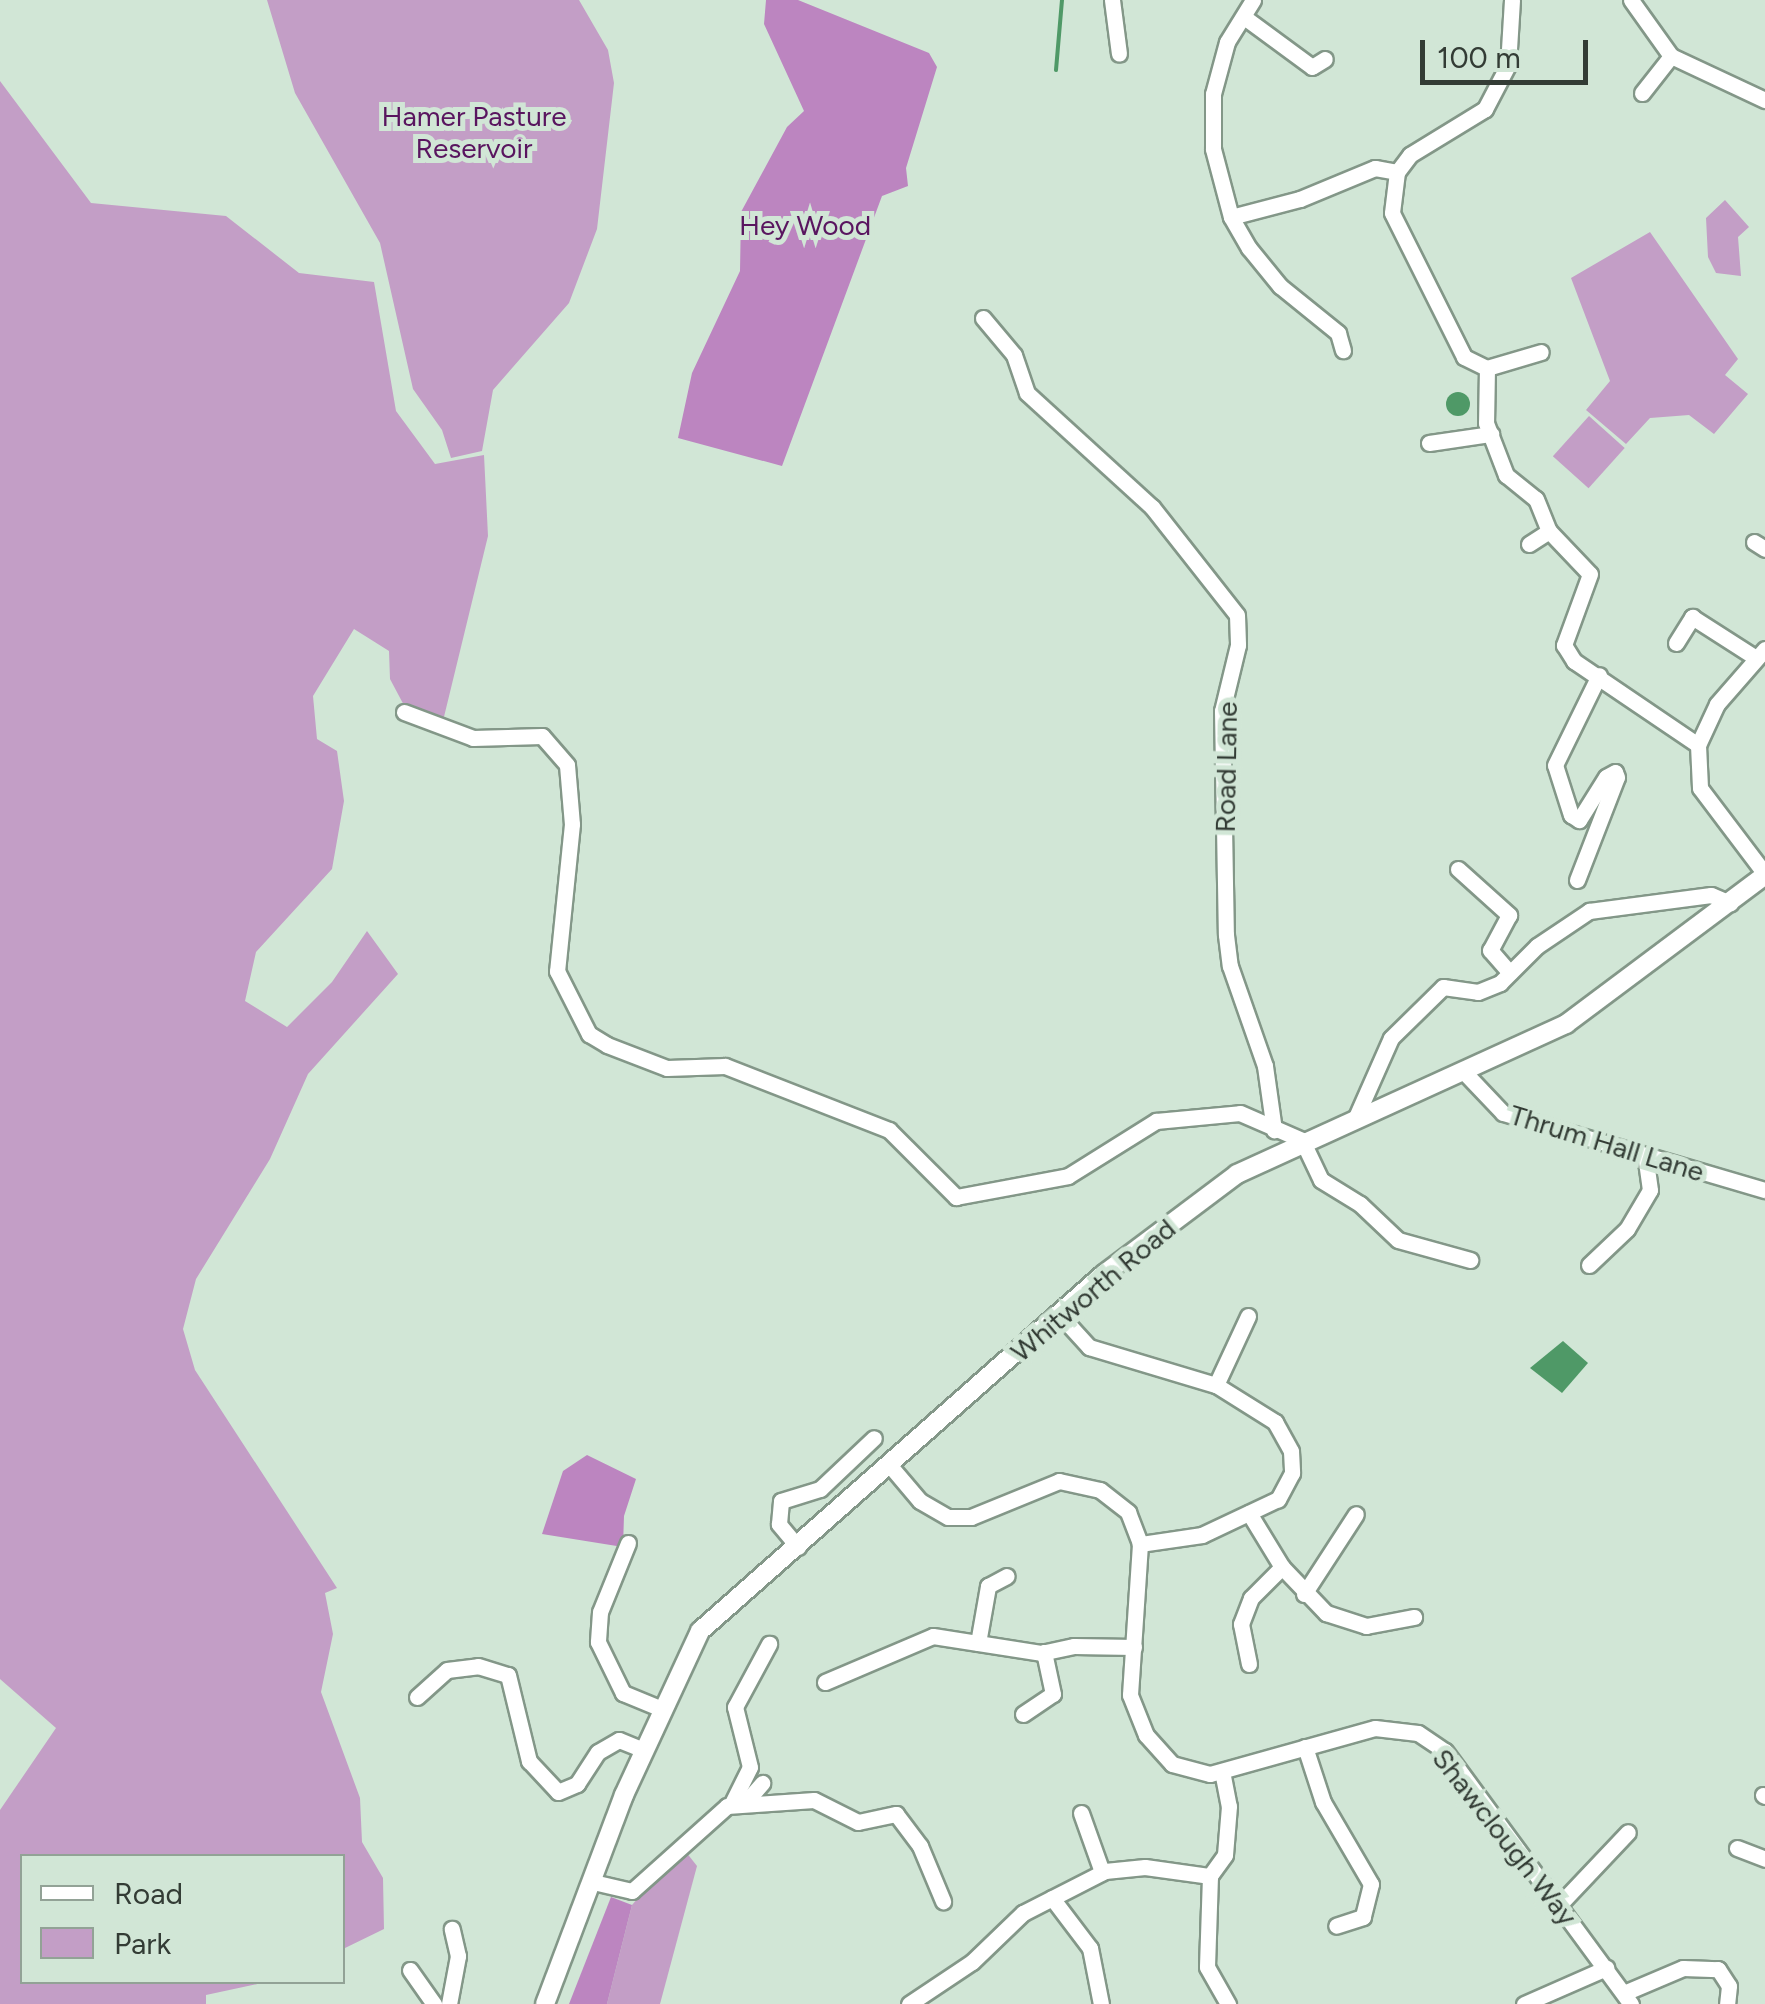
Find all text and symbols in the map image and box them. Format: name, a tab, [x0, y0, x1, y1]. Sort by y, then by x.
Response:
scale bar	[1425, 20, 1592, 82]
text: 100 m	[1437, 39, 1521, 76]
park label: Hamer Pasture Reservoir	[381, 99, 567, 165]
park label: Hey Wood	[739, 208, 871, 242]
street label: Road Lane	[1208, 701, 1244, 833]
street label: Thrum Hall Lane	[1506, 1098, 1708, 1188]
street label: Whitworth Road	[1004, 1211, 1182, 1369]
street label: Shawclough Way	[1426, 1742, 1584, 1932]
legend	[20, 1854, 345, 1984]
text: Road	[114, 1875, 183, 1912]
text: Park	[114, 1925, 171, 1962]

